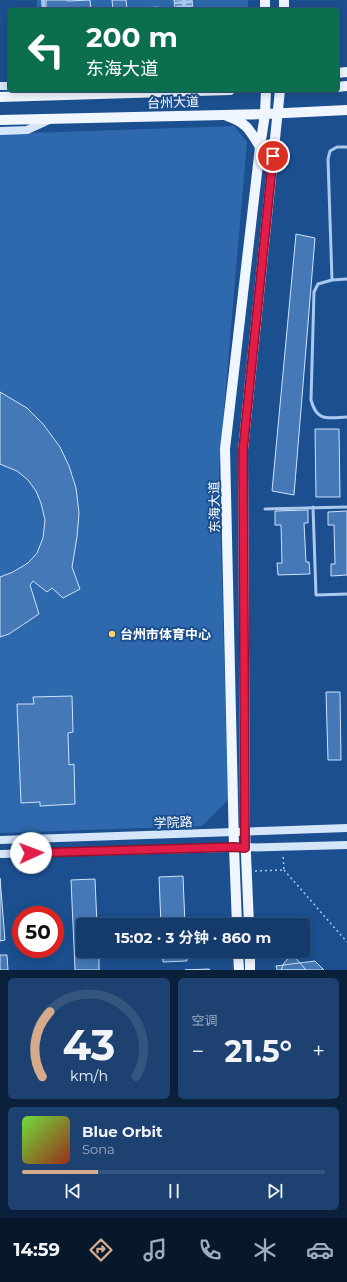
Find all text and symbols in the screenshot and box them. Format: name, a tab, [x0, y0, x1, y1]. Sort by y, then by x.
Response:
text: 200 m	[86, 20, 178, 54]
icon: left	[20, 24, 72, 76]
text: 东海大道	[86, 58, 158, 80]
street label: 台州大道	[147, 93, 199, 111]
pin	[256, 139, 290, 173]
icon: arrive	[262, 145, 284, 167]
street label: 东海大道	[206, 481, 222, 533]
place label: 台州市体育中心	[120, 626, 211, 642]
marker: 台州市体育中心	[107, 629, 117, 639]
street label: 学院路	[153, 813, 193, 831]
position arrow	[10, 832, 52, 874]
speed limit sign: 50	[12, 906, 64, 958]
text: 15:02 · 3 分钟 · 860 m	[115, 928, 271, 947]
text: 空调	[192, 1012, 218, 1028]
text: 43	[62, 1019, 115, 1069]
text: 21.5°	[224, 1033, 292, 1070]
text: −	[192, 1038, 204, 1065]
text: +	[312, 1038, 325, 1065]
text: km/h	[70, 1066, 108, 1084]
text: Blue Orbit	[82, 1122, 162, 1141]
text: Sona	[82, 1141, 115, 1157]
icon: previous	[62, 1180, 84, 1202]
icon: pause	[163, 1180, 185, 1202]
icon: next	[264, 1180, 286, 1202]
icon: directions	[87, 1236, 115, 1264]
icon: music	[141, 1236, 169, 1264]
icon: phone	[196, 1236, 224, 1264]
icon: climate	[251, 1236, 279, 1264]
icon: car	[306, 1236, 334, 1264]
text: 14:59	[13, 1239, 60, 1261]

